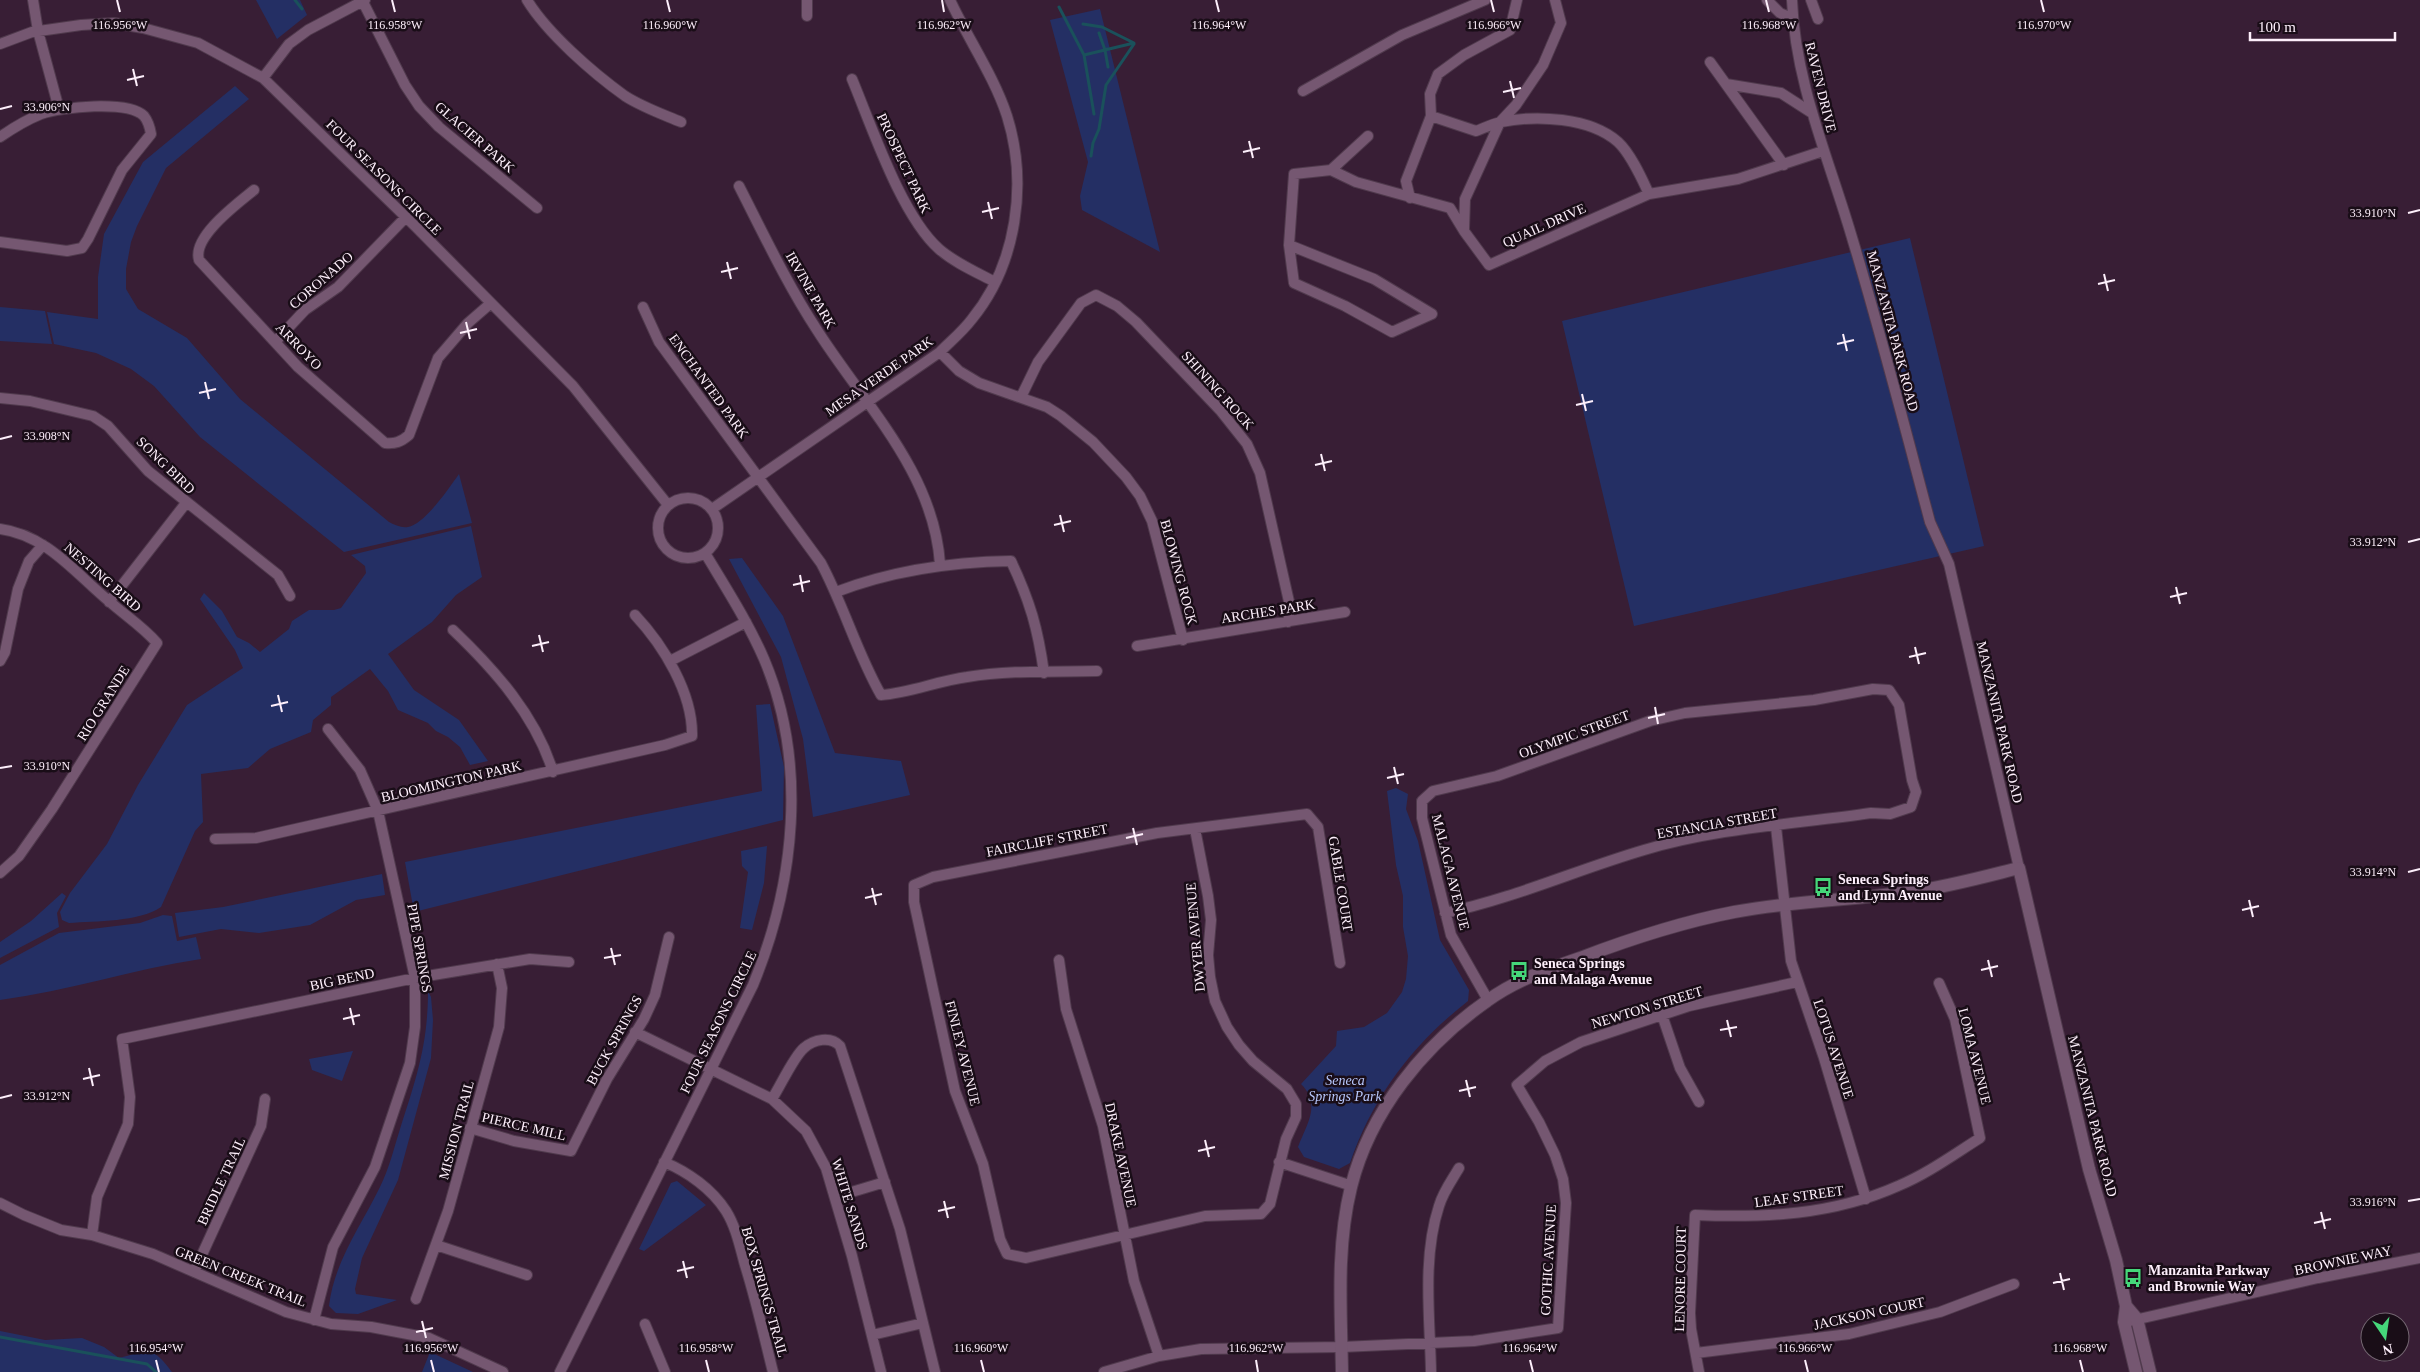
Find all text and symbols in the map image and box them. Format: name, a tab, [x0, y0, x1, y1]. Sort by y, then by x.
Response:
scale bar	[2250, 10, 2395, 42]
text: 116.956°W	[93, 18, 148, 32]
text: 116.958°W	[368, 18, 423, 32]
text: 116.960°W	[643, 18, 698, 32]
text: 116.962°W	[917, 18, 972, 32]
text: 116.964°W	[1192, 18, 1247, 32]
text: 116.966°W	[1467, 18, 1522, 32]
text: 116.968°W	[1742, 18, 1797, 32]
text: 116.970°W	[2017, 18, 2072, 32]
text: 100 m	[2258, 19, 2296, 35]
street label: RAVEN DRIVE	[1802, 40, 1839, 134]
street label: GLACIER PARK	[432, 99, 517, 176]
text: 33.906°N	[24, 100, 71, 114]
street label: PROSPECT PARK	[874, 111, 933, 216]
street label: FOUR SEASONS CIRCLE	[323, 117, 444, 238]
street label: QUAIL DRIVE	[1500, 200, 1588, 250]
text: 33.910°N	[2350, 206, 2397, 220]
street label: CORONADO	[286, 249, 356, 312]
street label: IRVINE PARK	[783, 249, 839, 331]
street label: MANZANITA PARK ROAD	[1864, 249, 1921, 413]
street label: ARROYO	[273, 320, 325, 373]
street label: ENCHANTED PARK	[666, 331, 751, 441]
street label: MESA VERDE PARK	[823, 334, 936, 419]
street label: SHINING ROCK	[1179, 348, 1257, 432]
text: 33.908°N	[24, 429, 71, 443]
street label: SONG BIRD	[133, 434, 198, 497]
street label: BLOWING ROCK	[1157, 518, 1200, 626]
text: 33.912°N	[2350, 535, 2397, 549]
street label: NESTING BIRD	[61, 540, 144, 615]
street label: ARCHES PARK	[1220, 597, 1316, 626]
street label: MANZANITA PARK ROAD	[1974, 640, 2025, 804]
street label: RIO GRANDE	[74, 663, 133, 744]
street label: OLYMPIC STREET	[1517, 707, 1632, 761]
street label: BLOOMINGTON PARK	[379, 758, 523, 805]
text: 33.910°N	[24, 759, 71, 773]
street label: ESTANCIA STREET	[1656, 805, 1779, 841]
street label: MALAGA AVENUE	[1429, 813, 1472, 932]
street label: FAIRCLIFF STREET	[985, 821, 1110, 860]
street label: GABLE COURT	[1326, 835, 1356, 933]
text: 33.914°N	[2350, 865, 2397, 879]
place label: Seneca Springs and Lynn Avenue	[1838, 872, 1942, 903]
bus stop icon: Seneca Springs and Lynn Avenue	[1812, 876, 1834, 898]
street label: DWYER AVENUE	[1183, 882, 1208, 992]
street label: PIPE SPRINGS	[404, 903, 435, 994]
street label: FOUR SEASONS CIRCLE	[677, 949, 759, 1096]
place label: Seneca Springs and Malaga Avenue	[1534, 956, 1652, 987]
bus stop icon: Seneca Springs and Malaga Avenue	[1508, 960, 1530, 982]
street label: BIG BEND	[308, 965, 376, 994]
street label: NEWTON STREET	[1590, 983, 1705, 1031]
street label: BUCK SPRINGS	[584, 993, 645, 1088]
street label: LOTUS AVENUE	[1810, 998, 1857, 1101]
street label: FINLEY AVENUE	[942, 999, 983, 1107]
street label: LOMA AVENUE	[1955, 1006, 1994, 1106]
street label: MANZANITA PARK ROAD	[2065, 1034, 2120, 1198]
park label: Seneca Springs Park	[1308, 1073, 1383, 1104]
street label: MISSION TRAIL	[436, 1079, 477, 1181]
text: 33.912°N	[24, 1089, 71, 1103]
street label: DRAKE AVENUE	[1102, 1101, 1139, 1209]
street label: PIERCE MILL	[480, 1110, 567, 1143]
street label: BRIDLE TRAIL	[195, 1135, 248, 1227]
street label: WHITE SANDS	[829, 1157, 871, 1252]
street label: LEAF STREET	[1754, 1183, 1845, 1210]
text: 33.916°N	[2350, 1195, 2397, 1209]
street label: GOTHIC AVENUE	[1538, 1204, 1559, 1316]
street label: BOX SPRINGS TRAIL	[739, 1225, 790, 1359]
street label: LENORE COURT	[1672, 1226, 1689, 1332]
street label: GREEN CREEK TRAIL	[173, 1243, 309, 1310]
street label: BROWNIE WAY	[2293, 1243, 2393, 1278]
place label: Manzanita Parkway and Brownie Way	[2148, 1263, 2270, 1294]
bus stop icon: Manzanita Parkway and Brownie Way	[2122, 1267, 2144, 1289]
street label: JACKSON COURT	[1812, 1294, 1926, 1333]
north arrow	[2360, 1312, 2410, 1362]
text: 116.954°W	[129, 1341, 184, 1355]
text: 116.956°W	[404, 1341, 459, 1355]
text: 116.958°W	[679, 1341, 734, 1355]
text: 116.960°W	[954, 1341, 1009, 1355]
text: 116.962°W	[1229, 1341, 1284, 1355]
text: 116.964°W	[1503, 1341, 1558, 1355]
text: 116.966°W	[1778, 1341, 1833, 1355]
text: 116.968°W	[2053, 1341, 2108, 1355]
text: N	[2381, 1341, 2394, 1358]

